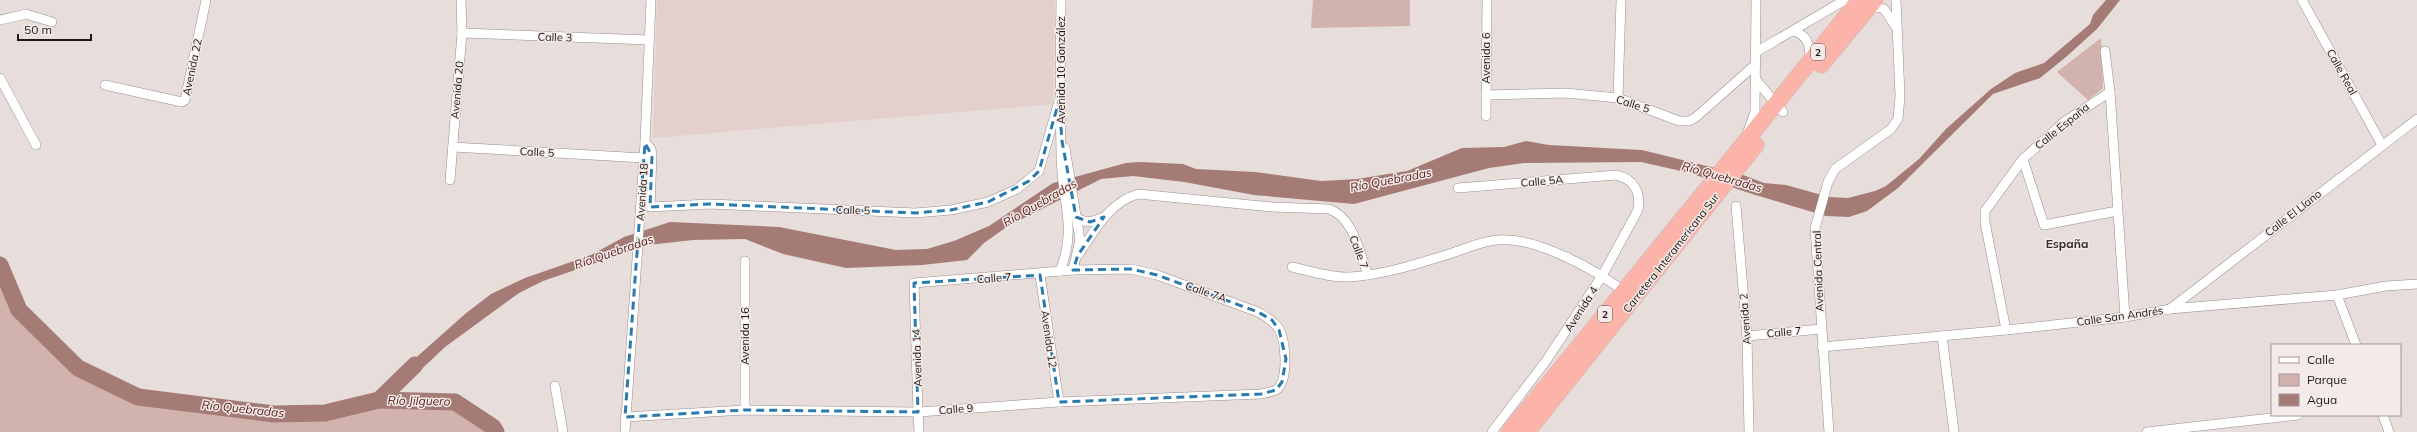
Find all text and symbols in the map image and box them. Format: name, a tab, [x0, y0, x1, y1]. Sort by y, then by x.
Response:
scale bar	[18, 16, 91, 42]
street label: Avenida 10 González	[1054, 16, 1068, 124]
text: 50 m	[24, 22, 52, 37]
street label: Calle 3	[537, 29, 573, 45]
street label: Avenida 6	[1479, 32, 1493, 84]
street label: Avenida 22	[179, 37, 205, 97]
road number: 2	[1811, 44, 1825, 60]
street label: Calle Real	[2324, 46, 2360, 98]
street label: Avenida 20	[448, 60, 467, 119]
street label: Calle 5	[1614, 92, 1652, 116]
street label: Calle España	[2032, 100, 2092, 152]
street label: Calle 5	[519, 144, 555, 160]
water label: Río Quebradas	[1680, 158, 1764, 195]
street label: Avenida 18	[633, 162, 651, 221]
water label: Río Quebradas	[1349, 164, 1433, 195]
street label: Calle 5A	[1520, 172, 1564, 190]
water label: Río Quebradas	[1000, 175, 1079, 230]
street label: Calle El Llano	[2262, 187, 2324, 239]
street label: Carretera Interamericana Sur	[1620, 190, 1722, 316]
street label: Calle 5	[835, 202, 871, 218]
street label: Avenida Central	[1810, 230, 1826, 312]
water label: Río Quebradas	[572, 231, 656, 272]
street label: Calle 7	[1346, 233, 1372, 271]
district label: España	[2046, 236, 2088, 251]
street label: Calle 7	[976, 270, 1012, 286]
street label: Calle 7A	[1184, 278, 1228, 306]
street label: Avenida 4	[1561, 283, 1601, 334]
street label: Avenida 2	[1736, 293, 1754, 345]
street label: Calle San Andrés	[2076, 303, 2164, 329]
road number: 2	[1598, 306, 1612, 322]
street label: Avenida 16	[738, 307, 752, 365]
street label: Avenida 12	[1038, 309, 1060, 369]
street label: Calle 7	[1766, 324, 1802, 340]
street label: Avenida 14	[909, 328, 925, 387]
legend	[2271, 344, 2401, 416]
text: Calle	[2307, 352, 2334, 367]
text: Parque	[2307, 372, 2347, 387]
water label: Río Jilguero	[388, 392, 451, 409]
text: Agua	[2307, 392, 2337, 407]
water label: Río Quebradas	[201, 397, 285, 420]
street label: Calle 9	[938, 401, 974, 417]

